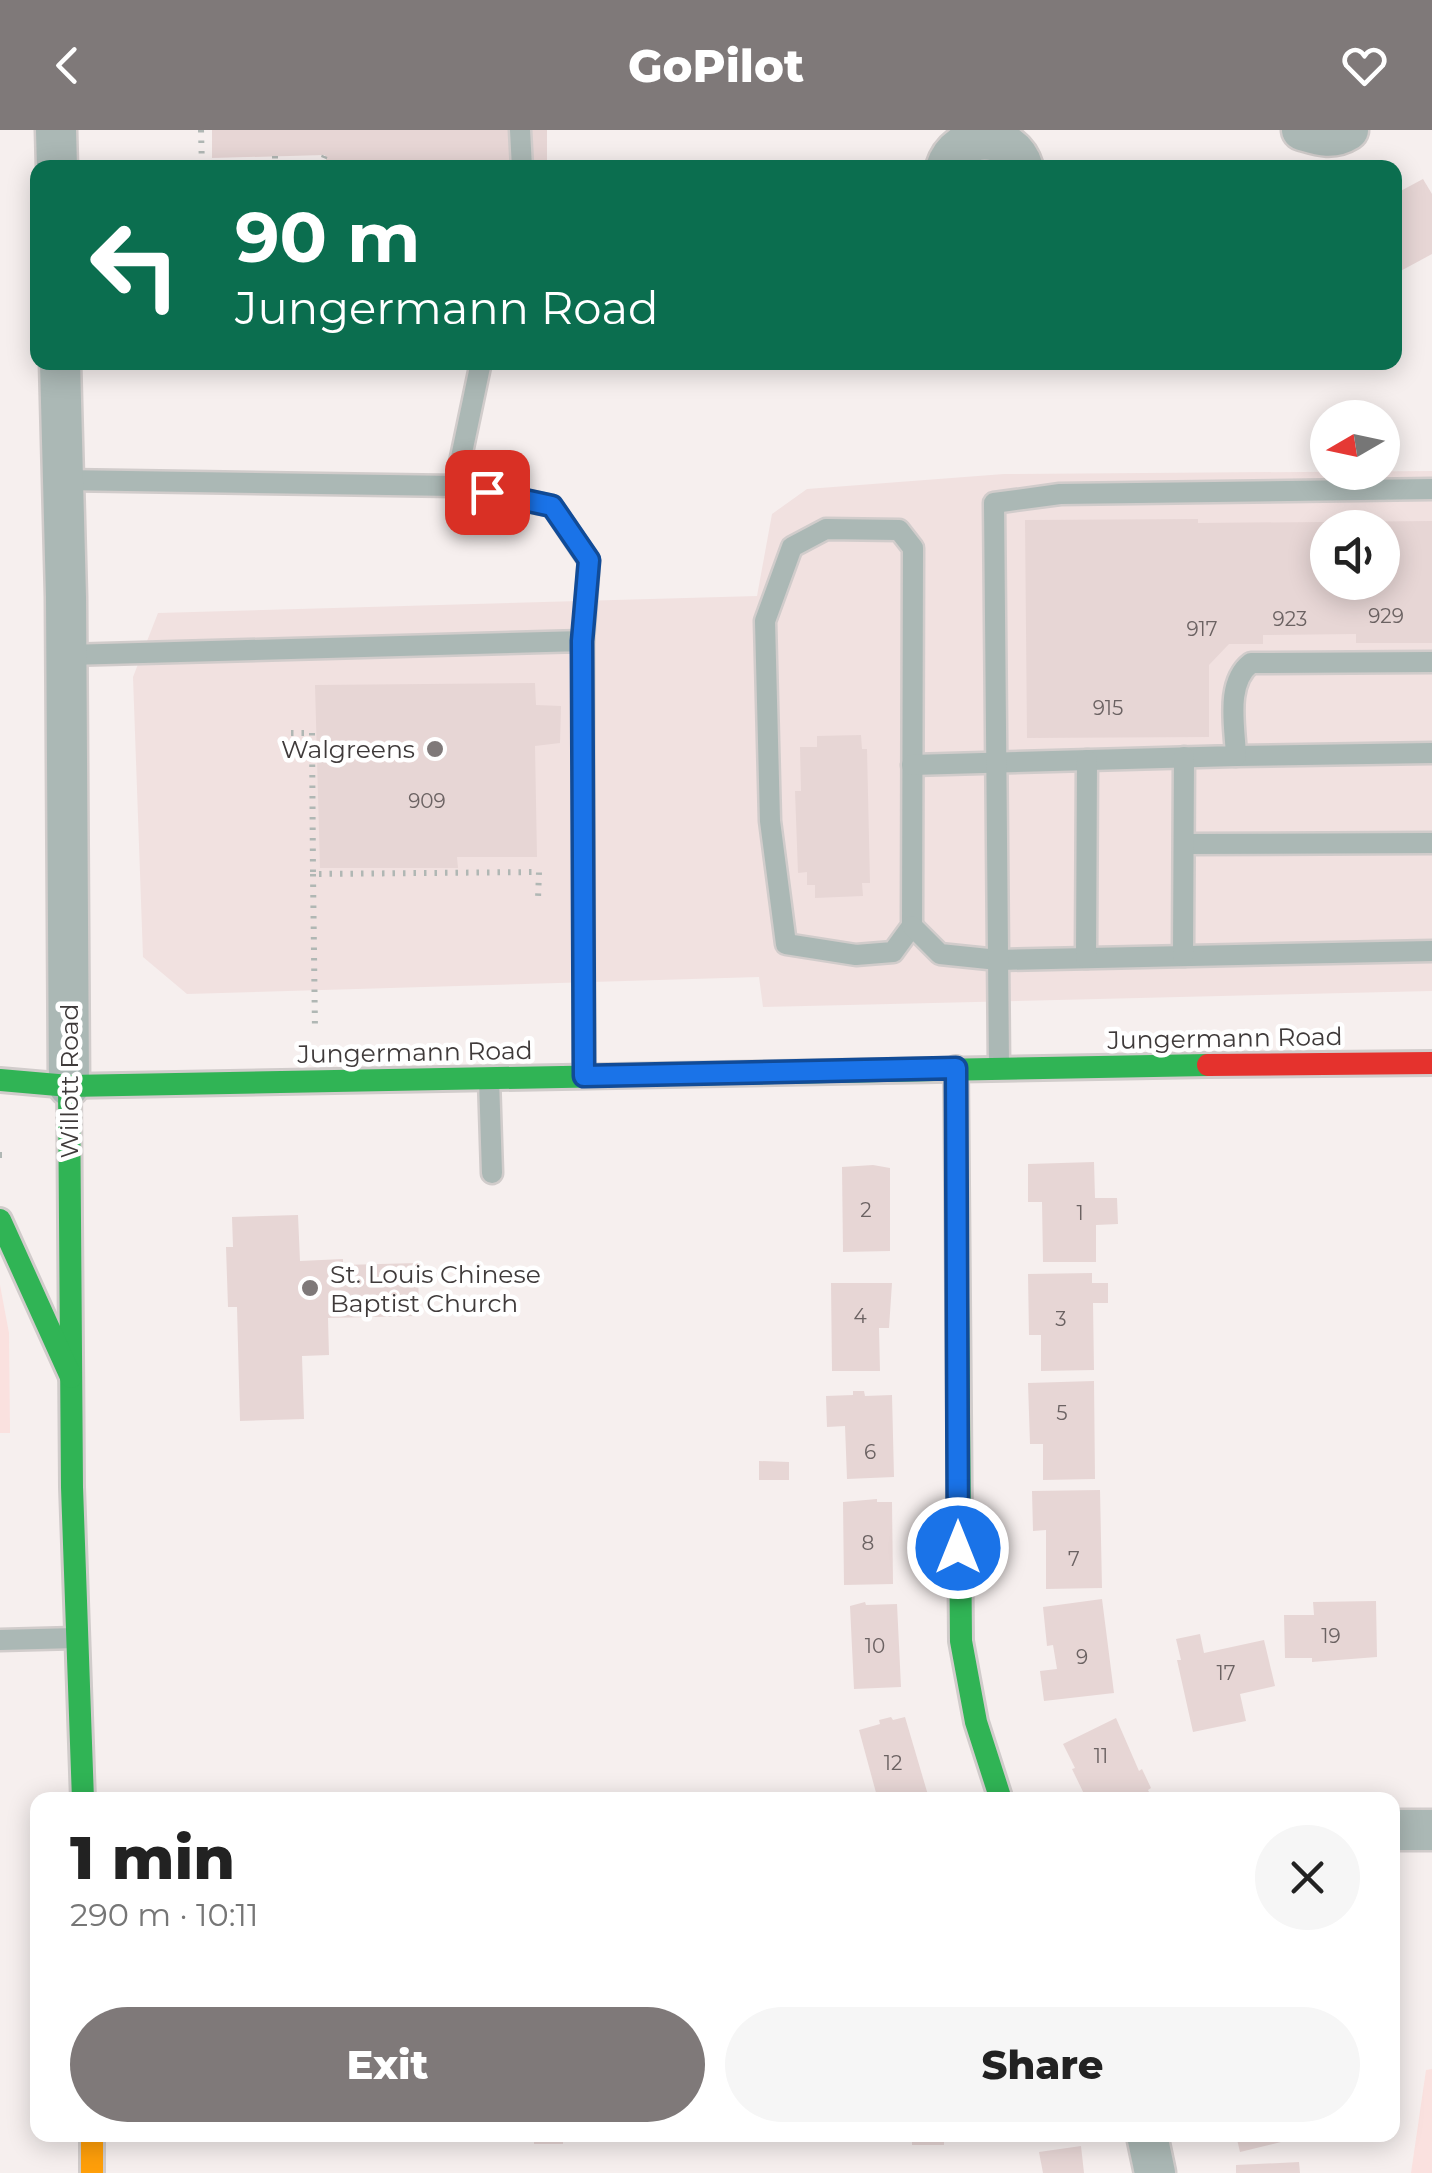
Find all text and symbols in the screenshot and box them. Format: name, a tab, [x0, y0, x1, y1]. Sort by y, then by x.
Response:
icon: back	[40, 38, 95, 93]
text: GoPilot	[628, 38, 804, 93]
icon: heart	[1337, 38, 1392, 93]
text: 90 m	[235, 194, 420, 280]
icon: left	[70, 200, 200, 330]
text: Jungermann Road	[235, 280, 659, 335]
north arrow	[1310, 400, 1400, 490]
map controls	[1310, 400, 1400, 600]
pin	[445, 450, 530, 535]
icon: arrive	[460, 465, 515, 520]
button: sound	[1310, 510, 1400, 600]
house number: 929	[1368, 604, 1404, 628]
house number: 923	[1273, 607, 1307, 631]
house number: 917	[1186, 617, 1218, 641]
house number: 915	[1093, 696, 1123, 720]
place label: Walgreens	[281, 734, 415, 764]
marker: Walgreens	[424, 738, 446, 760]
house number: 909	[408, 789, 446, 813]
street label: Willott Road	[54, 1003, 84, 1159]
street label: Jungermann Road	[1106, 1021, 1343, 1055]
street label: Jungermann Road	[296, 1035, 533, 1069]
house number: 2	[860, 1198, 872, 1222]
house number: 1	[1076, 1201, 1084, 1225]
place label: St. Louis Chinese Baptist Church	[330, 1259, 541, 1318]
marker: St. Louis Chinese Baptist Church	[299, 1277, 321, 1299]
house number: 4	[853, 1304, 867, 1328]
house number: 3	[1055, 1307, 1067, 1331]
house number: 5	[1056, 1401, 1068, 1425]
house number: 6	[864, 1440, 876, 1464]
position arrow	[906, 1496, 1010, 1600]
house number: 8	[862, 1531, 874, 1555]
house number: 7	[1068, 1547, 1080, 1571]
house number: 19	[1321, 1624, 1341, 1648]
house number: 10	[865, 1634, 885, 1658]
house number: 9	[1076, 1645, 1088, 1669]
house number: 17	[1217, 1661, 1236, 1685]
house number: 11	[1094, 1744, 1108, 1768]
house number: 12	[884, 1751, 902, 1775]
text: 1 min	[70, 1821, 235, 1894]
button: close	[1255, 1825, 1360, 1930]
text: 290 m · 10:11	[70, 1895, 259, 1934]
button: Exit	[70, 2007, 705, 2122]
button: Share	[725, 2007, 1360, 2122]

